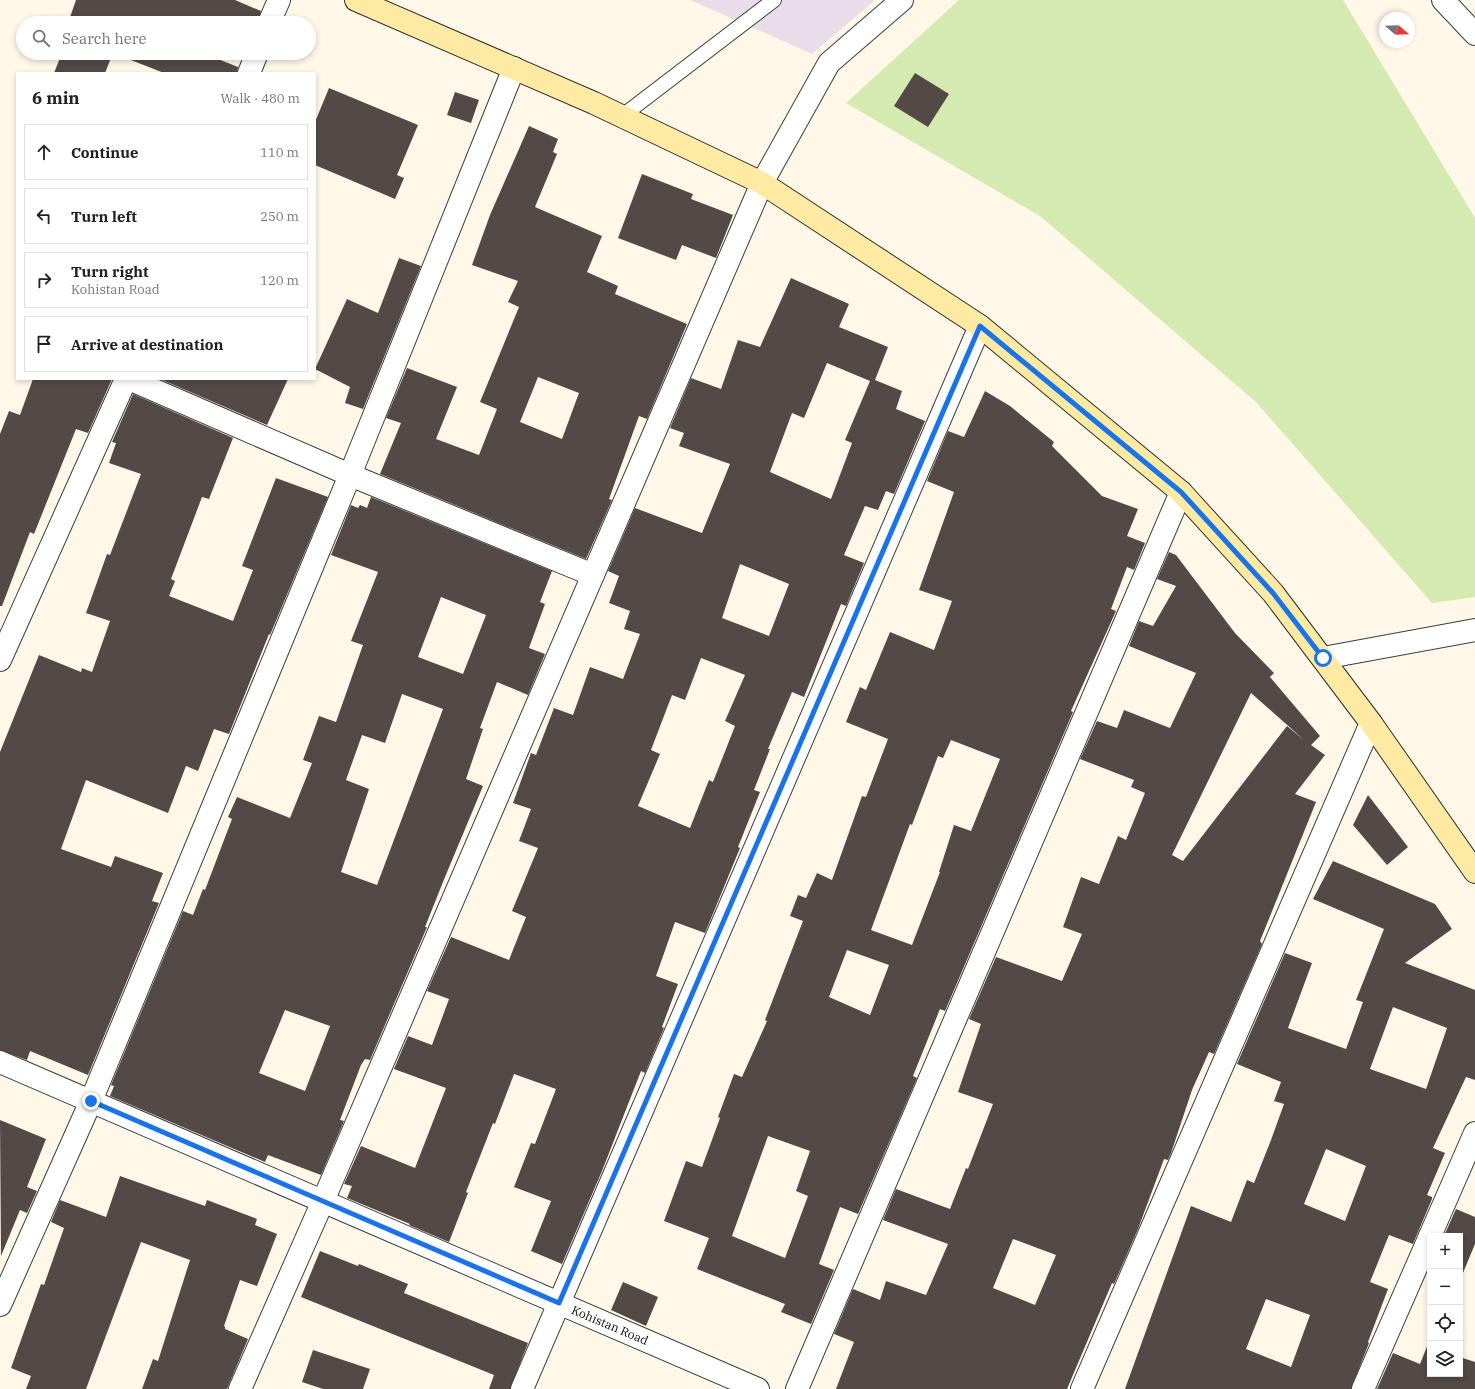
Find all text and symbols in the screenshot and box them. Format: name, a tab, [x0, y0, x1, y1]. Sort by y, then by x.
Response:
north arrow	[1379, 12, 1415, 48]
search box	[16, 16, 316, 60]
icon: search	[30, 27, 52, 49]
text: Search here	[62, 29, 147, 48]
text: 6 min	[32, 87, 80, 109]
text: Walk · 480 m	[221, 90, 300, 107]
icon: ahead	[33, 141, 55, 163]
text: Continue	[71, 143, 138, 162]
text: 110 m	[260, 144, 299, 161]
icon: left	[33, 205, 55, 227]
text: Turn left	[71, 207, 137, 226]
text: 250 m	[260, 208, 299, 225]
text: Turn right	[71, 262, 149, 281]
icon: right	[33, 269, 55, 291]
text: 120 m	[260, 272, 299, 289]
text: Kohistan Road	[71, 281, 160, 298]
icon: arrive	[33, 333, 55, 355]
text: Arrive at destination	[71, 335, 223, 354]
route start	[1314, 649, 1332, 667]
route end	[82, 1092, 100, 1110]
map controls	[1427, 1233, 1463, 1377]
button: +	[1427, 1233, 1463, 1269]
button: −	[1427, 1269, 1463, 1305]
street label: Kohistan Road	[569, 1302, 651, 1348]
button: locate	[1427, 1305, 1463, 1341]
button: layers	[1427, 1341, 1463, 1377]

